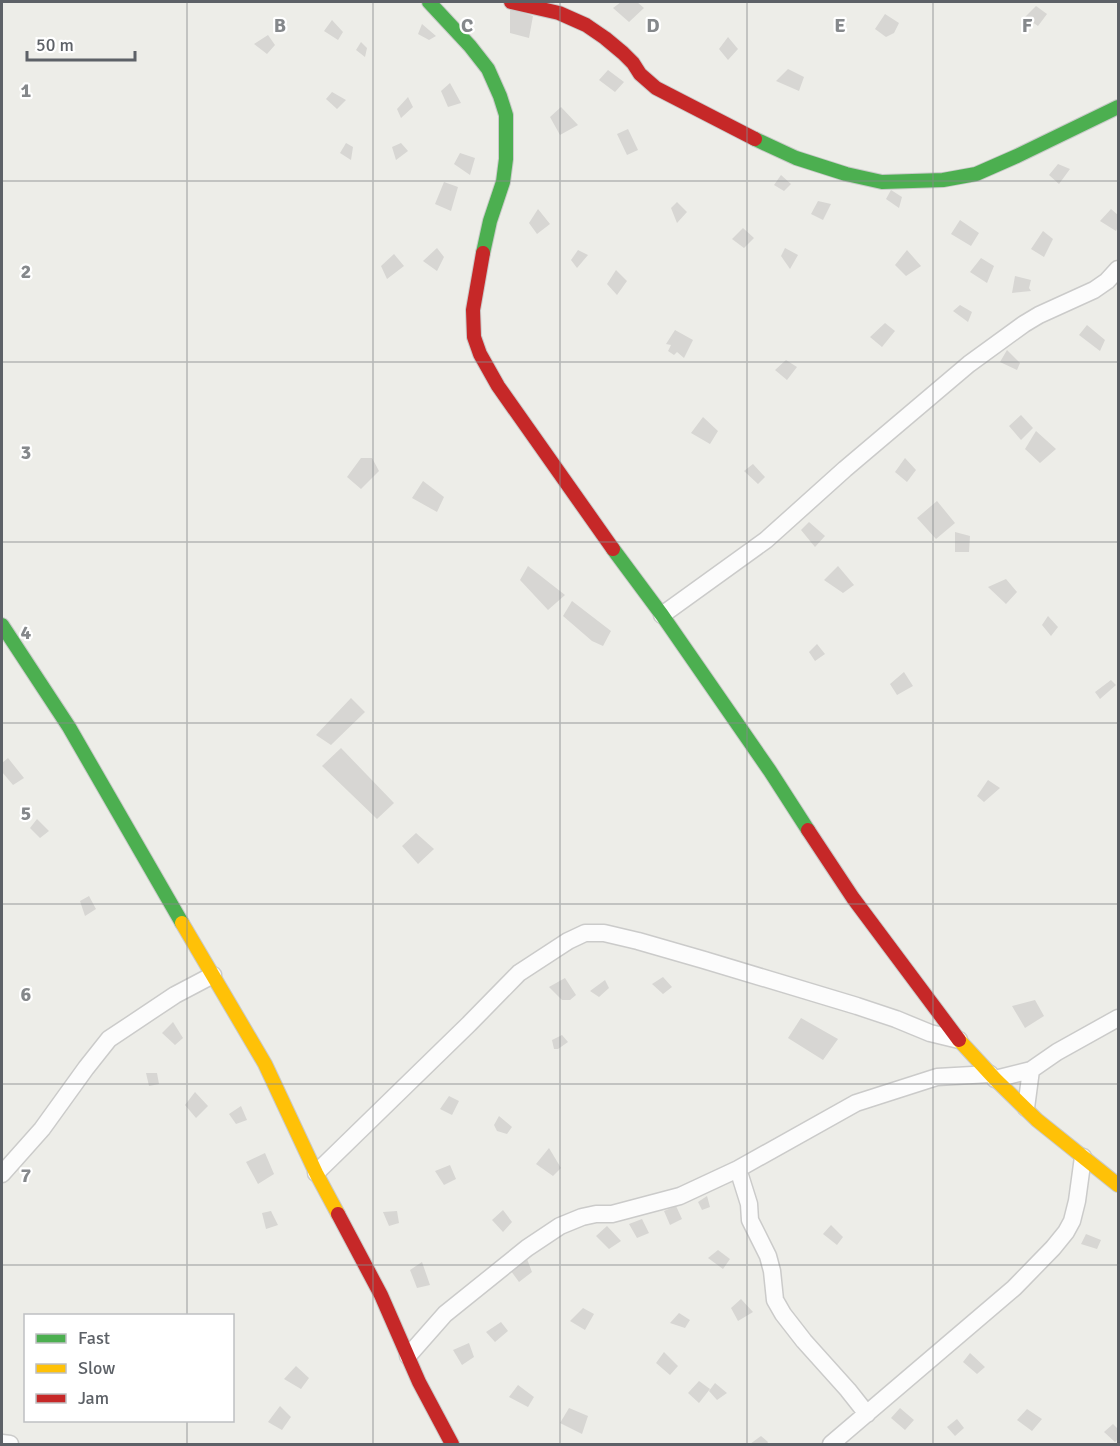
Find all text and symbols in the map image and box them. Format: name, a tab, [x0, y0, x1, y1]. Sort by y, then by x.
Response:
text: B	[274, 13, 286, 38]
text: C	[461, 13, 473, 38]
text: D	[646, 13, 660, 38]
text: E	[834, 13, 846, 38]
text: F	[1022, 13, 1033, 38]
scale bar	[27, 24, 135, 62]
text: 50 m	[36, 34, 74, 56]
text: 1	[21, 78, 32, 103]
text: 2	[21, 259, 31, 284]
text: 3	[21, 440, 31, 465]
text: 4	[21, 620, 32, 645]
text: 5	[21, 801, 31, 826]
text: 6	[21, 982, 32, 1007]
text: 7	[21, 1163, 32, 1188]
legend	[24, 1314, 234, 1422]
text: Fast	[78, 1327, 110, 1349]
text: Slow	[78, 1357, 115, 1379]
text: Jam	[78, 1387, 109, 1409]

